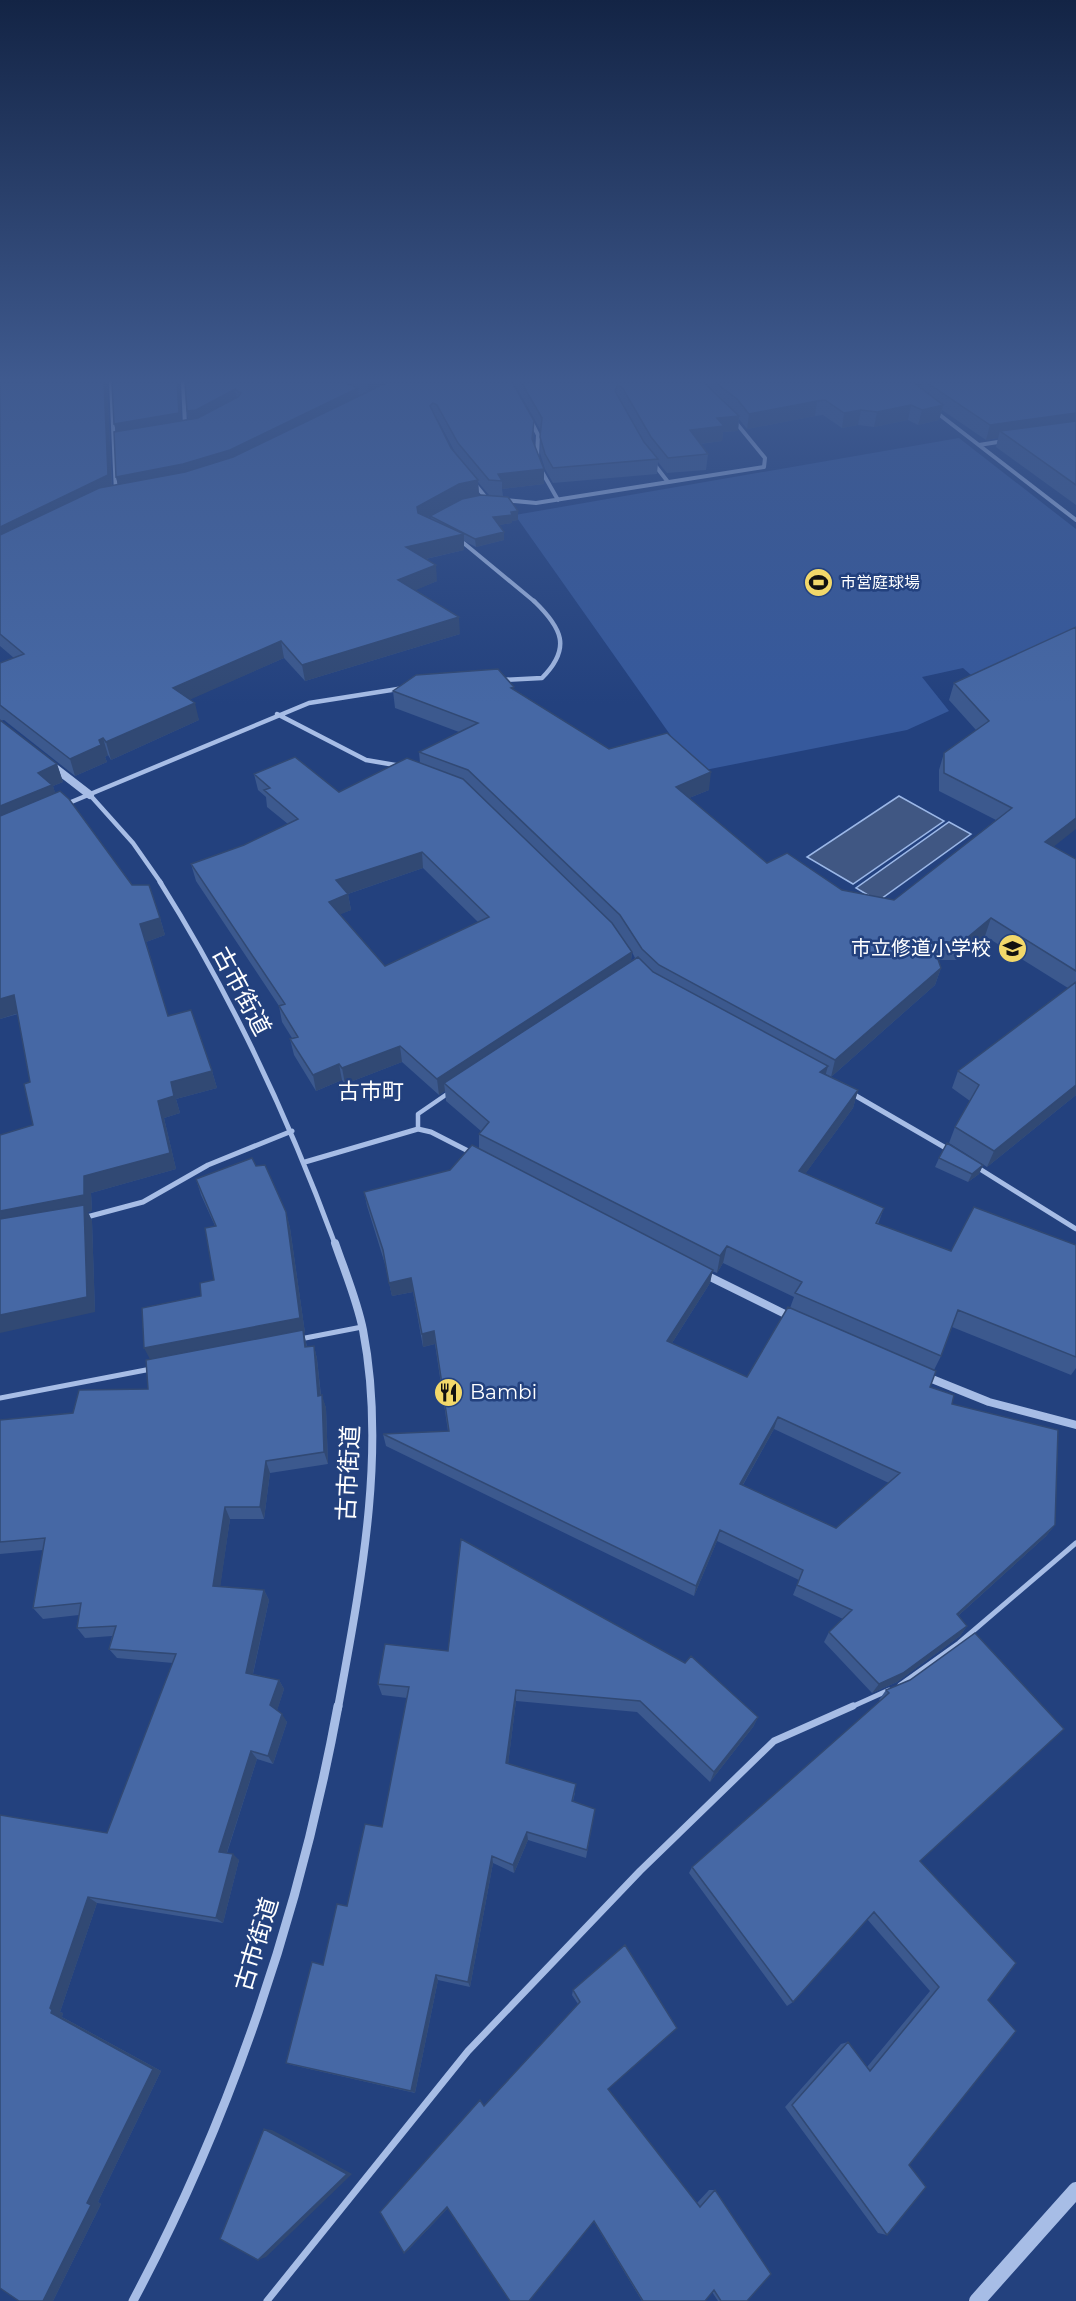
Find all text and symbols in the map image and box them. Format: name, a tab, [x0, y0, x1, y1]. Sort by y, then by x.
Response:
sports icon: 市営庭球場	[803, 566, 835, 598]
place label: 市営庭球場	[840, 573, 920, 592]
school or university icon: 市立修道小学校	[996, 932, 1028, 964]
place label: 市立修道小学校	[851, 936, 991, 960]
street label: 古市街道	[207, 942, 277, 1040]
district label: 古市町	[338, 1078, 404, 1105]
restaurant icon: Bambi	[433, 1376, 465, 1408]
place label: Bambi	[470, 1380, 537, 1404]
street label: 古市街道	[331, 1424, 365, 1522]
street label: 古市街道	[228, 1894, 284, 1994]

